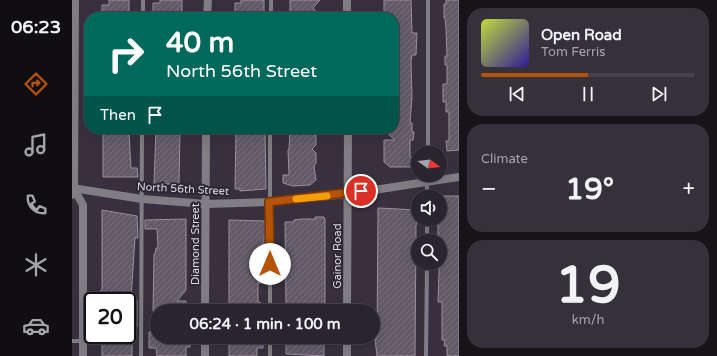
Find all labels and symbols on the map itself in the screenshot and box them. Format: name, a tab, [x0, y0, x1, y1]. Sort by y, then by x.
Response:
north arrow	[411, 146, 447, 182]
pin	[344, 174, 378, 208]
street label: North 56th Street	[137, 180, 229, 198]
street label: Diamond Street	[189, 203, 202, 285]
street label: Gainor Road	[331, 223, 344, 289]
position arrow	[249, 243, 291, 285]
speed limit sign: 20	[84, 292, 136, 344]

